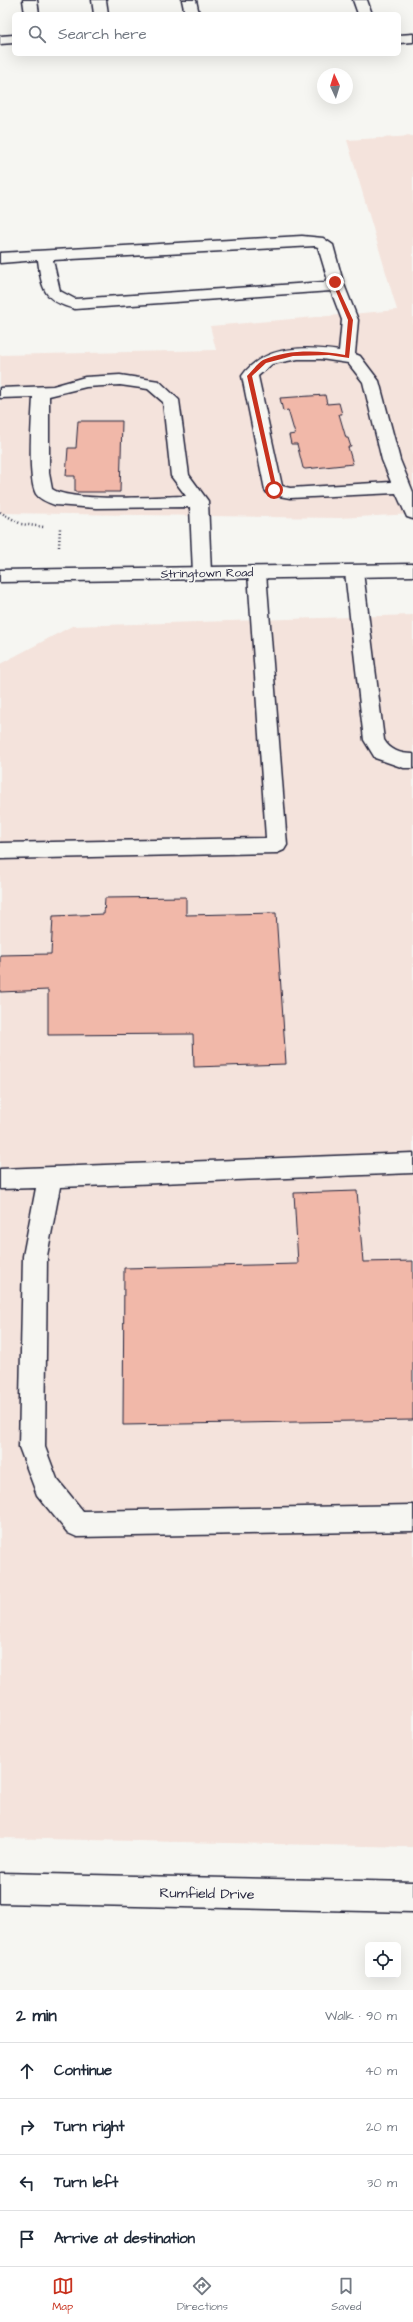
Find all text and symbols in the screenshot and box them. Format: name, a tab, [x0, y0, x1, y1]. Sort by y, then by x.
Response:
search box	[12, 12, 401, 56]
icon: search	[26, 23, 48, 45]
text: Search here	[58, 24, 147, 45]
north arrow	[317, 68, 353, 104]
route end	[326, 273, 344, 291]
route start	[265, 481, 283, 499]
street label: Stringtown Road	[160, 564, 254, 584]
street label: Rumfield Drive	[159, 1883, 255, 1905]
map controls	[365, 1942, 401, 1978]
button: locate	[365, 1942, 401, 1978]
text: 2 min	[16, 2004, 57, 2028]
text: Walk · 90 m	[325, 2007, 397, 2025]
icon: ahead	[16, 2060, 38, 2082]
text: Continue	[54, 2060, 112, 2081]
text: 40 m	[365, 2062, 397, 2080]
icon: right	[16, 2116, 38, 2138]
text: Turn right	[54, 2116, 125, 2137]
text: 20 m	[366, 2118, 397, 2136]
icon: left	[16, 2172, 38, 2194]
text: Turn left	[54, 2172, 118, 2193]
text: 30 m	[367, 2174, 397, 2192]
icon: arrive	[16, 2228, 38, 2250]
text: Arrive at destination	[54, 2228, 195, 2249]
tab: Map	[52, 2275, 74, 2314]
tab: Directions	[177, 2275, 228, 2314]
tab: Saved	[331, 2275, 361, 2314]

